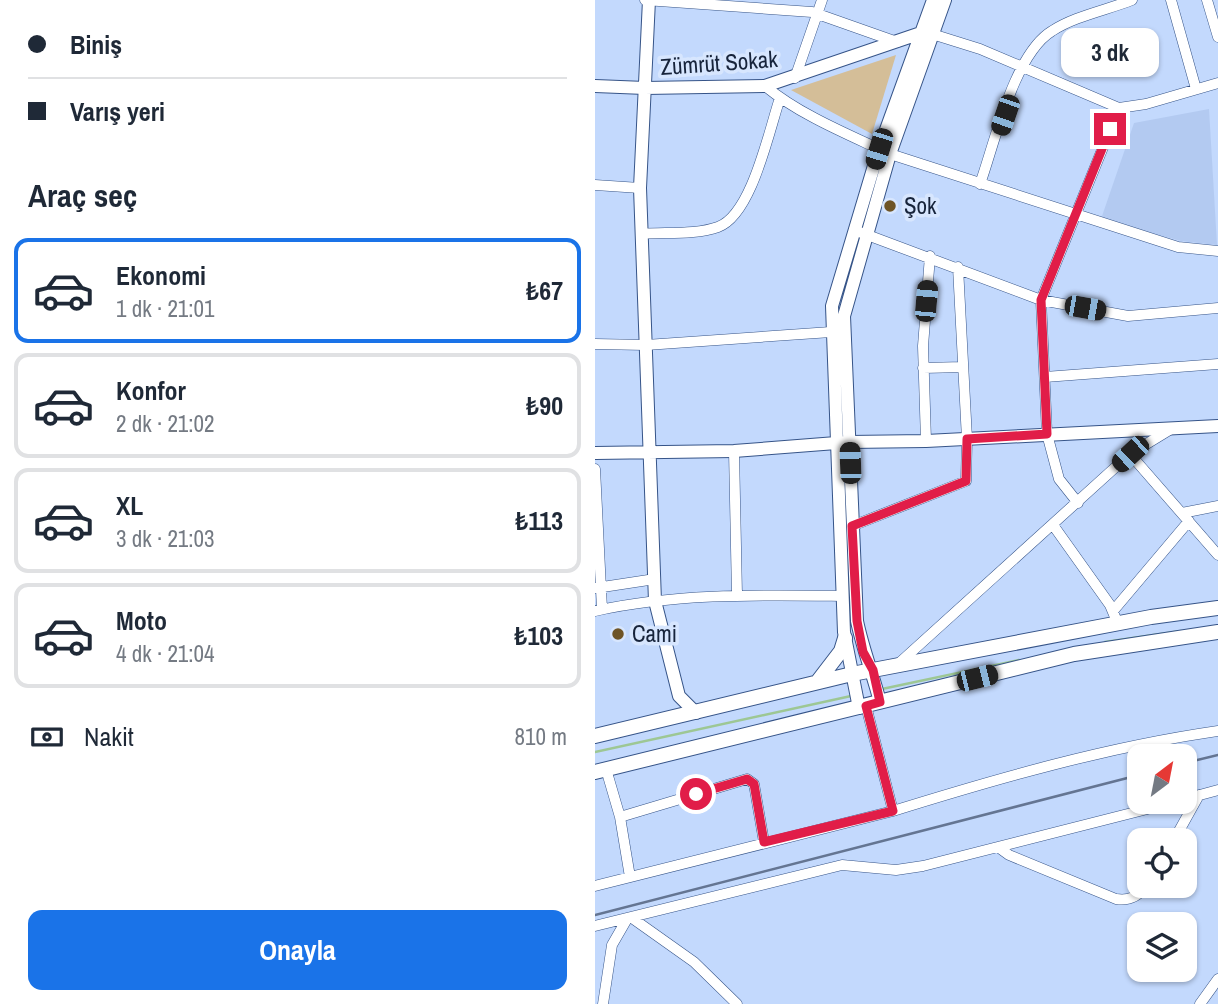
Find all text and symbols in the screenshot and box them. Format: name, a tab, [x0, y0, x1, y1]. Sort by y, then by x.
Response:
text: Biniş	[70, 27, 122, 62]
callout: 3 dk	[1061, 27, 1159, 76]
text: 3 dk	[1091, 37, 1129, 68]
street label: Zümrüt Sokak	[659, 43, 779, 82]
car	[989, 92, 1022, 138]
text: Varış yeri	[70, 94, 165, 129]
route end	[1094, 113, 1126, 145]
car	[863, 126, 896, 172]
text: Araç seç	[28, 174, 137, 217]
place label: Şok	[904, 190, 937, 221]
marker: Şok	[882, 198, 898, 214]
text: Ekonomi	[116, 258, 206, 293]
icon: car	[32, 259, 95, 322]
text: ₺67	[526, 273, 563, 308]
car	[914, 279, 939, 323]
text: 1 dk · 21:01	[116, 293, 215, 324]
car	[1063, 294, 1108, 322]
text: Konfor	[116, 373, 186, 408]
icon: car	[32, 374, 95, 437]
text: ₺90	[526, 388, 563, 423]
text: 2 dk · 21:02	[116, 408, 215, 439]
car	[1108, 432, 1153, 476]
car	[839, 442, 862, 484]
text: XL	[116, 488, 143, 523]
icon: car	[32, 489, 95, 552]
text: ₺113	[516, 503, 563, 538]
text: 3 dk · 21:03	[116, 523, 215, 554]
text: Moto	[116, 603, 167, 638]
icon: car	[32, 604, 95, 667]
text: ₺103	[514, 618, 563, 653]
place label: Cami	[632, 618, 677, 649]
marker: Cami	[610, 626, 626, 642]
text: 4 dk · 21:04	[116, 638, 215, 669]
car	[955, 663, 1000, 693]
icon: cash	[28, 718, 66, 756]
text: Nakit	[84, 719, 134, 754]
text: 810 m	[515, 721, 567, 752]
north arrow	[1127, 744, 1197, 814]
map controls	[1127, 744, 1197, 982]
route start	[680, 778, 712, 810]
button: locate	[1127, 828, 1197, 898]
button: Onayla	[28, 910, 567, 990]
button: layers	[1127, 912, 1197, 982]

